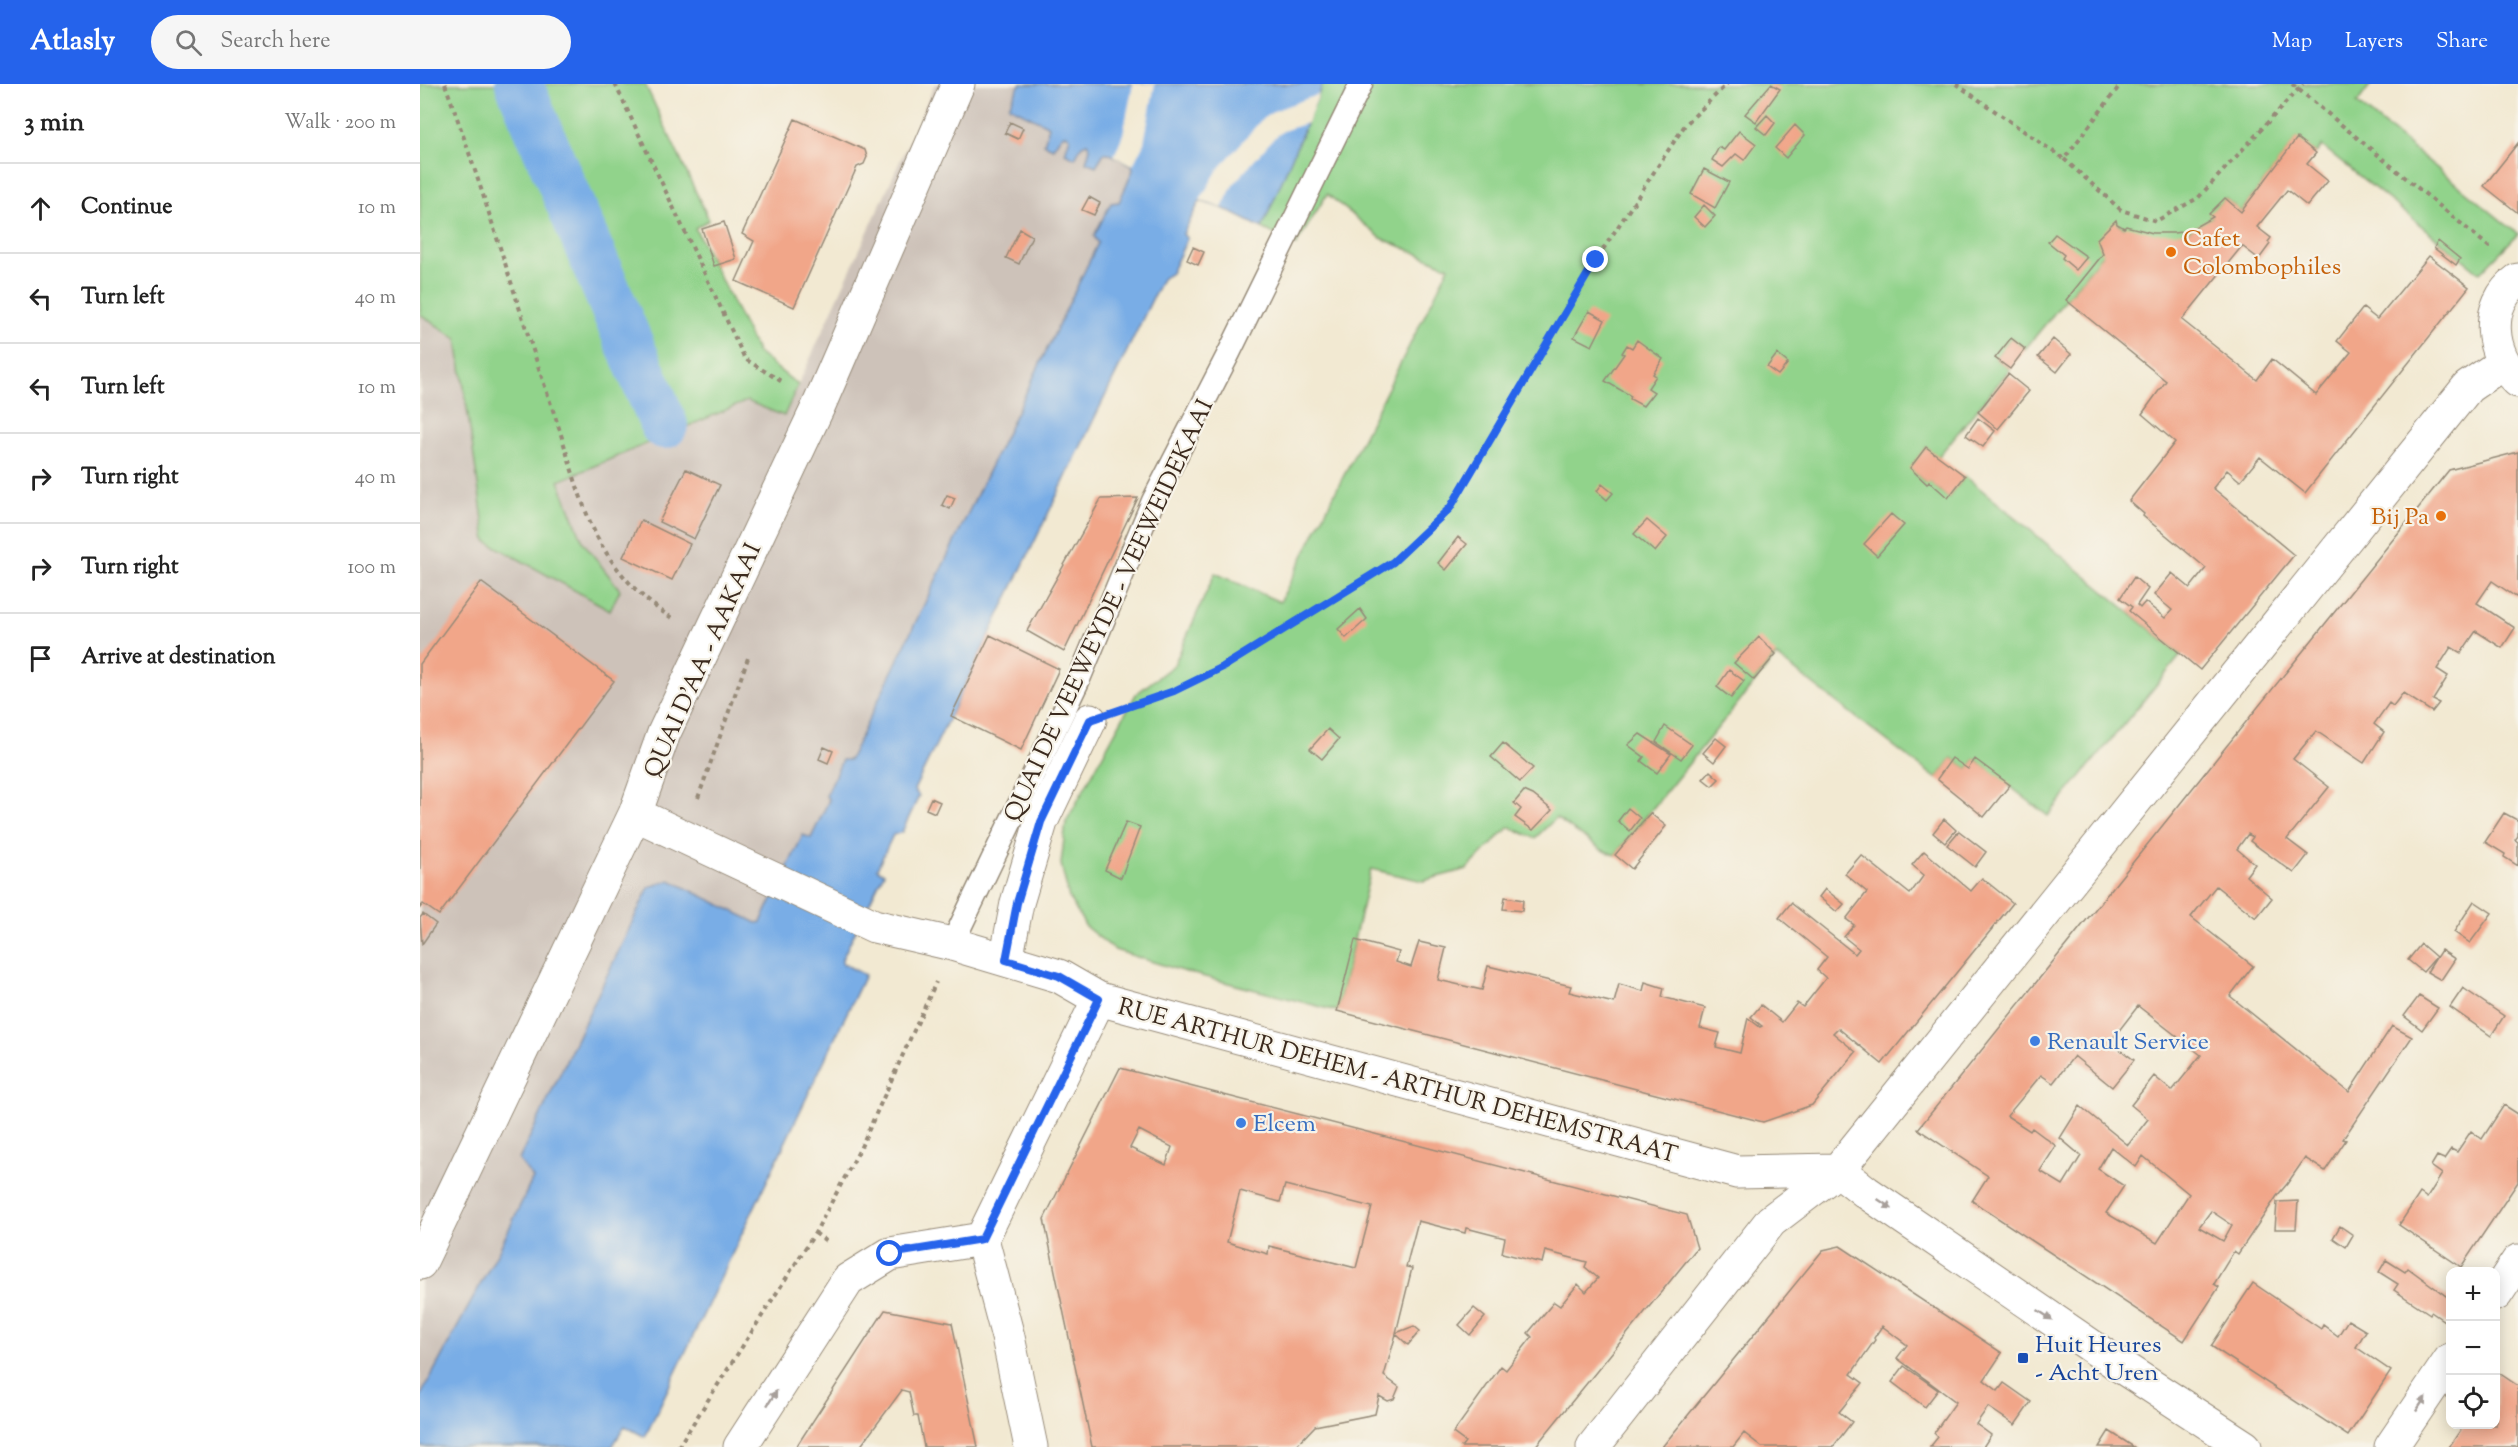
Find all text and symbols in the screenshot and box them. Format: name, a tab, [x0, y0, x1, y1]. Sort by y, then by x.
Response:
search box	[151, 15, 571, 69]
text: Atlasly	[30, 22, 115, 62]
icon: search	[172, 26, 205, 59]
text: Search here	[220, 26, 331, 58]
text: Map	[2272, 27, 2312, 57]
text: Layers	[2345, 27, 2403, 57]
text: Share	[2436, 27, 2488, 57]
text: 3 min	[24, 105, 84, 142]
text: Walk · 200 m	[284, 109, 396, 138]
icon: ahead	[24, 192, 57, 225]
text: Continue	[81, 192, 172, 224]
text: 10 m	[358, 194, 396, 223]
place label: Cafet Colombophiles	[2183, 223, 2341, 285]
marker: Cafet Colombophiles	[2164, 245, 2178, 259]
route end	[1582, 246, 1608, 272]
icon: left	[24, 282, 57, 315]
text: Turn left	[81, 282, 164, 314]
text: 40 m	[355, 284, 396, 313]
icon: left	[24, 372, 57, 405]
text: Turn left	[81, 372, 164, 404]
text: 10 m	[358, 374, 396, 403]
street label: QUAI DE VEEWEYDE - VEEWEIDEKAAI	[997, 394, 1223, 828]
icon: right	[24, 462, 57, 495]
text: Turn right	[81, 462, 178, 494]
text: 40 m	[355, 464, 396, 493]
place label: Bij Pa	[2371, 501, 2429, 535]
marker: Bij Pa	[2434, 509, 2448, 523]
street label: QUAI D'AA - AAKAAI	[637, 538, 771, 784]
icon: right	[24, 552, 57, 585]
text: Turn right	[81, 552, 178, 584]
text: 100 m	[347, 554, 396, 583]
icon: arrive	[24, 642, 57, 675]
text: Arrive at destination	[81, 642, 276, 674]
street label: RUE ARTHUR DEHEM - ARTHUR DEHEMSTRAAT	[1114, 991, 1681, 1173]
place label: Renault Service	[2047, 1026, 2209, 1060]
marker: Renault Service	[2028, 1034, 2042, 1048]
place label: Elcem	[1253, 1108, 1316, 1142]
marker: Elcem	[1234, 1116, 1248, 1130]
one-way arrow	[1876, 1198, 1892, 1210]
route start	[876, 1240, 902, 1266]
map controls	[2446, 1267, 2500, 1429]
button: +	[2446, 1267, 2500, 1321]
one-way arrow	[2037, 1309, 2054, 1320]
button: −	[2446, 1321, 2500, 1375]
place label: Huit Heures - Acht Uren	[2035, 1329, 2161, 1391]
marker: Huit Heures - Acht Uren	[2016, 1351, 2030, 1365]
button: locate	[2446, 1375, 2500, 1429]
one-way arrow	[767, 1390, 778, 1406]
one-way arrow	[2415, 1396, 2427, 1412]

